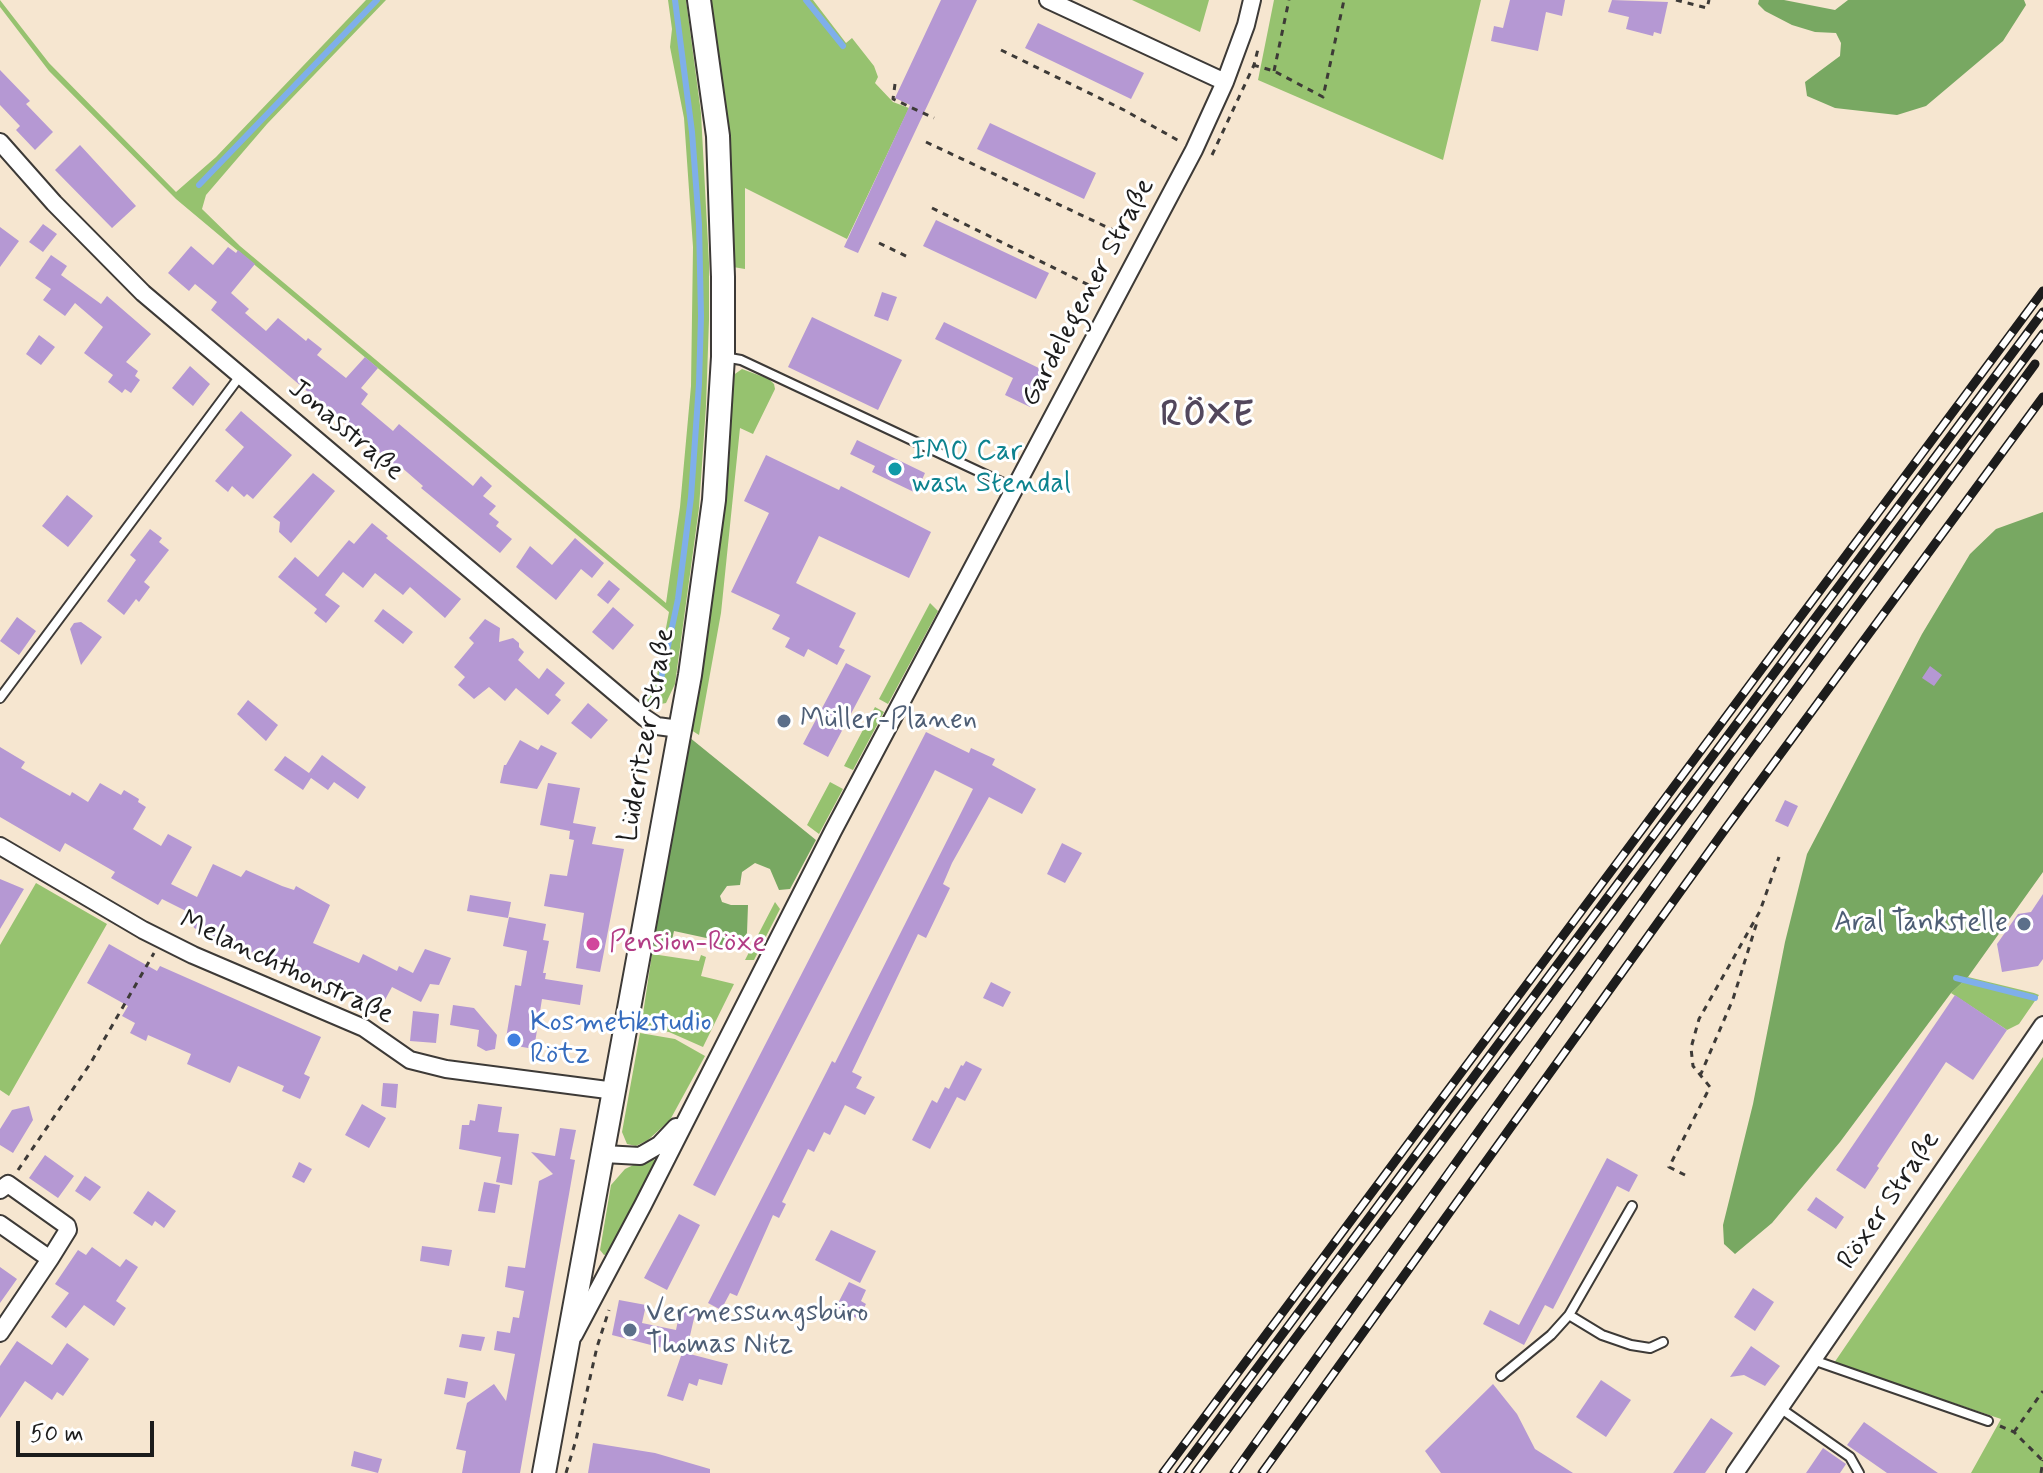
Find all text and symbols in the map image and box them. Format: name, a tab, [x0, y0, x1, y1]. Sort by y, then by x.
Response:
street label: Gardelegener Straße	[1015, 173, 1163, 413]
street label: Jonasstraße	[280, 373, 410, 489]
district label: RÖXE	[1161, 395, 1255, 439]
place label: IMO Car wash Stendal	[911, 436, 1071, 502]
marker: IMO Car wash Stendal	[886, 460, 904, 478]
street label: Lüderitzer Straße	[613, 625, 683, 845]
place label: Müller-Planen	[800, 704, 977, 738]
marker: Müller-Planen	[775, 712, 793, 730]
street label: Melanchthonstraße	[174, 905, 398, 1033]
place label: Aral Tankstelle	[1834, 907, 2008, 941]
marker: Aral Tankstelle	[2015, 915, 2033, 933]
place label: Pension-Röxe	[609, 927, 766, 961]
marker: Pension-Röxe	[584, 935, 602, 953]
place label: Kosmetikstudio Rötz	[530, 1007, 712, 1073]
marker: Kosmetikstudio Rötz	[505, 1031, 523, 1049]
street label: Röxer Straße	[1831, 1125, 1949, 1277]
place label: Vermessungsbüro Thomas Nitz	[646, 1297, 868, 1363]
marker: Vermessungsbüro Thomas Nitz	[621, 1321, 639, 1339]
scale bar	[20, 1405, 158, 1455]
text: 50 m	[30, 1419, 84, 1450]

